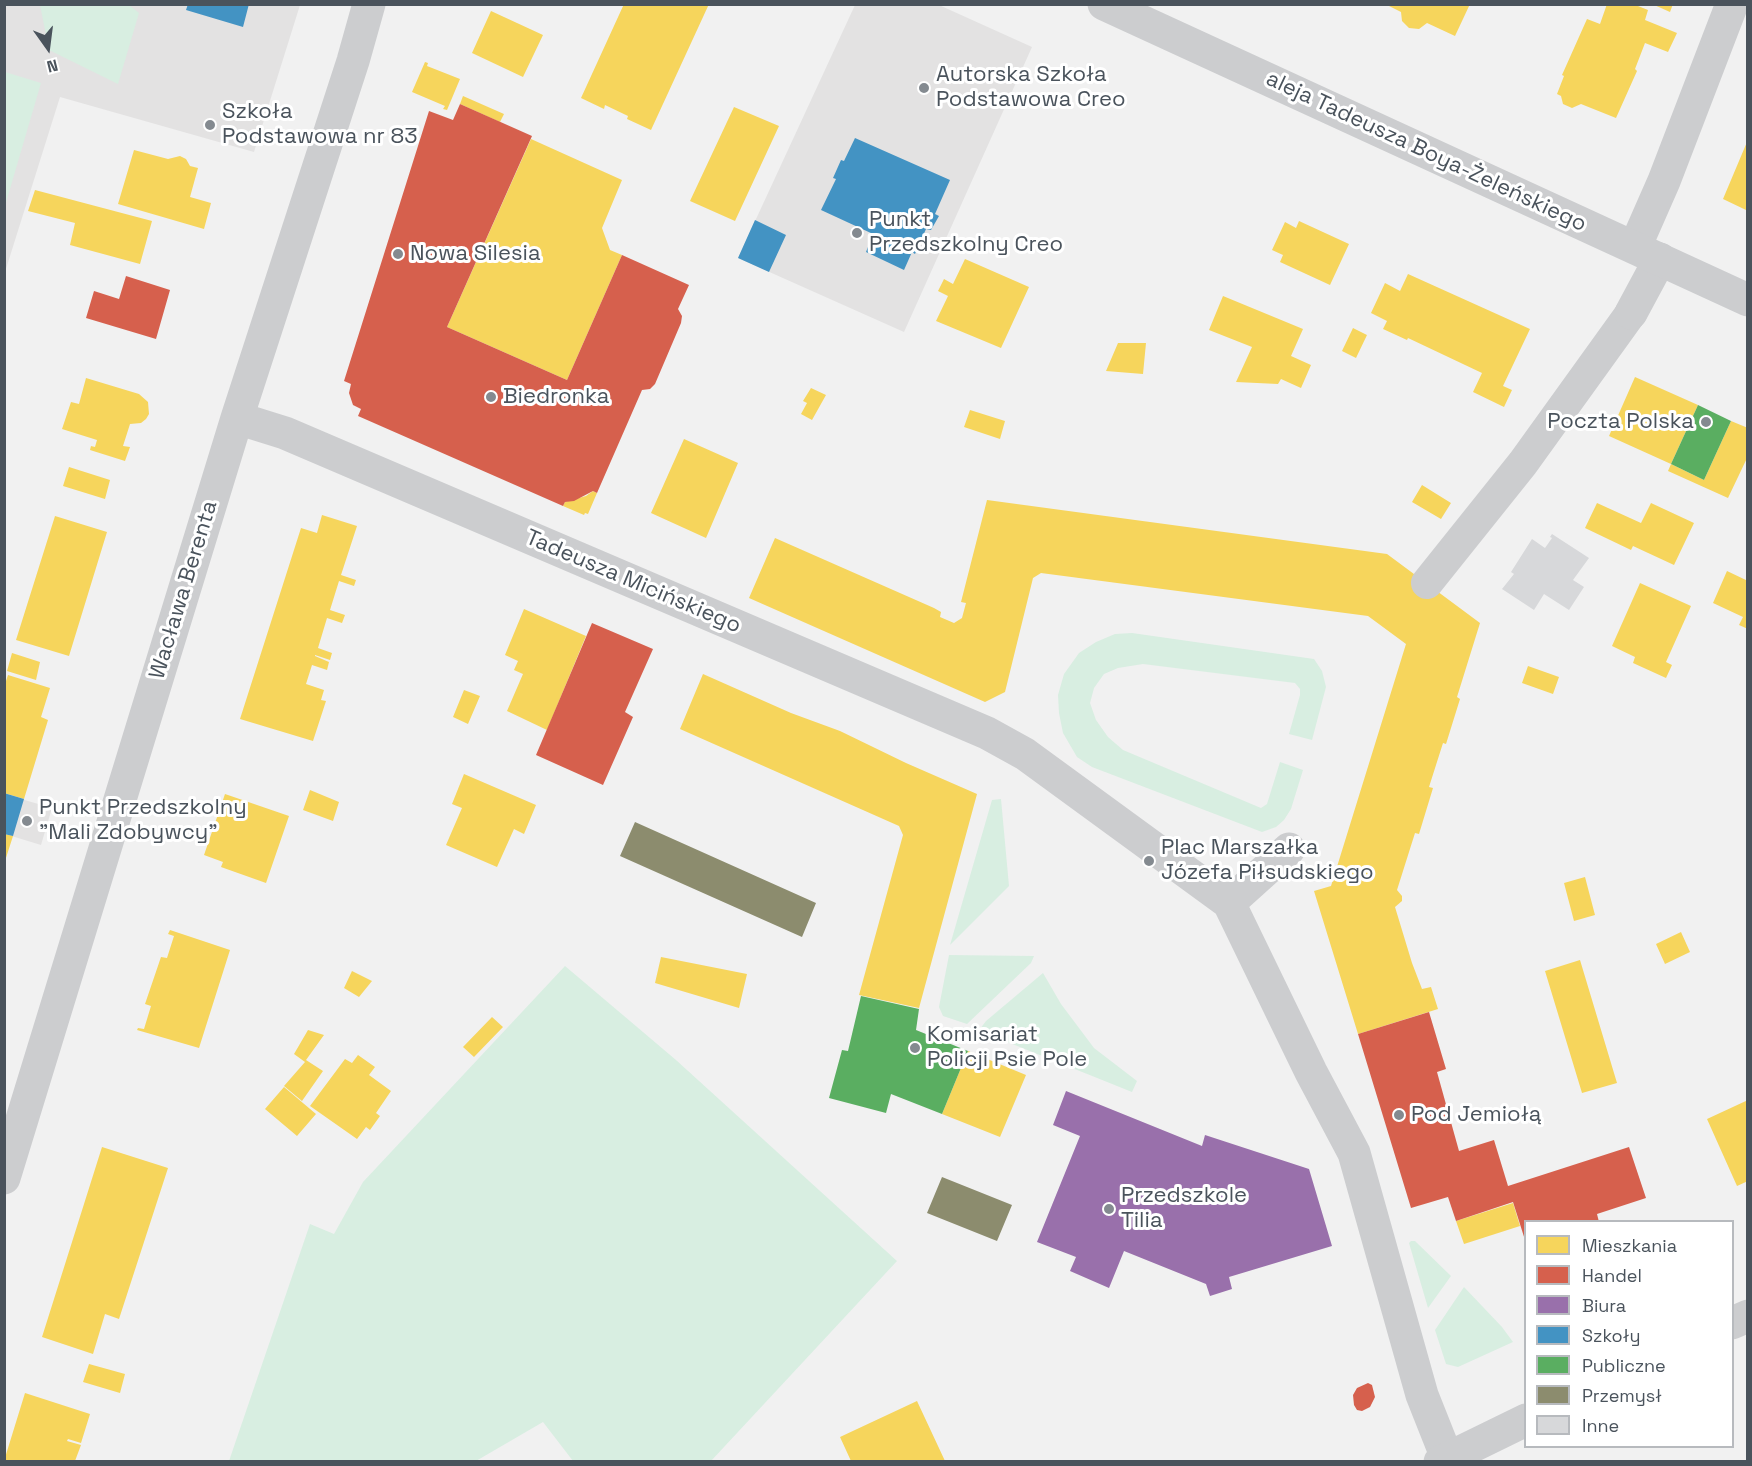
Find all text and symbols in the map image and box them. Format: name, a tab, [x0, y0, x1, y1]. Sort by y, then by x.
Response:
north arrow	[18, 18, 78, 78]
text: N	[45, 54, 60, 77]
place label: Autorska Szkoła Podstawowa Creo	[936, 62, 1126, 113]
street label: aleja Tadeusza Boya-Żeleńskiego	[1262, 66, 1590, 238]
marker: Autorska Szkoła Podstawowa Creo	[917, 81, 931, 95]
place label: Szkoła Podstawowa nr 83	[222, 99, 417, 150]
marker: Szkoła Podstawowa nr 83	[203, 118, 217, 132]
place label: Punkt Przedszkolny Creo	[869, 207, 1063, 258]
marker: Punkt Przedszkolny Creo	[850, 226, 864, 240]
place label: Nowa Silesia	[410, 241, 541, 267]
marker: Nowa Silesia	[391, 247, 405, 261]
place label: Biedronka	[503, 384, 609, 410]
marker: Biedronka	[484, 390, 498, 404]
place label: Poczta Polska	[1547, 409, 1694, 435]
marker: Poczta Polska	[1699, 415, 1713, 429]
street label: Wacława Berenta	[144, 498, 224, 682]
street label: Tadeusza Micińskiego	[521, 525, 745, 639]
place label: Punkt Przedszkolny "Mali Zdobywcy"	[39, 795, 247, 846]
marker: Punkt Przedszkolny "Mali Zdobywcy"	[20, 814, 34, 828]
place label: Plac Marszałka Józefa Piłsudskiego	[1161, 835, 1374, 886]
marker: Plac Marszałka Józefa Piłsudskiego	[1142, 854, 1156, 868]
place label: Komisariat Policji Psie Pole	[927, 1022, 1087, 1074]
marker: Komisariat Policji Psie Pole	[908, 1041, 922, 1055]
place label: Pod Jemiołą	[1411, 1102, 1541, 1128]
marker: Pod Jemiołą	[1392, 1108, 1406, 1122]
place label: Przedszkole Tilia	[1121, 1183, 1247, 1234]
marker: Przedszkole Tilia	[1102, 1202, 1116, 1216]
legend	[1524, 1220, 1734, 1448]
text: Mieszkania	[1582, 1234, 1677, 1257]
text: Handel	[1582, 1264, 1642, 1287]
text: Biura	[1582, 1294, 1626, 1317]
text: Szkoły	[1582, 1324, 1640, 1347]
text: Publiczne	[1582, 1354, 1666, 1377]
text: Przemysł	[1582, 1384, 1662, 1407]
text: Inne	[1582, 1414, 1619, 1437]

